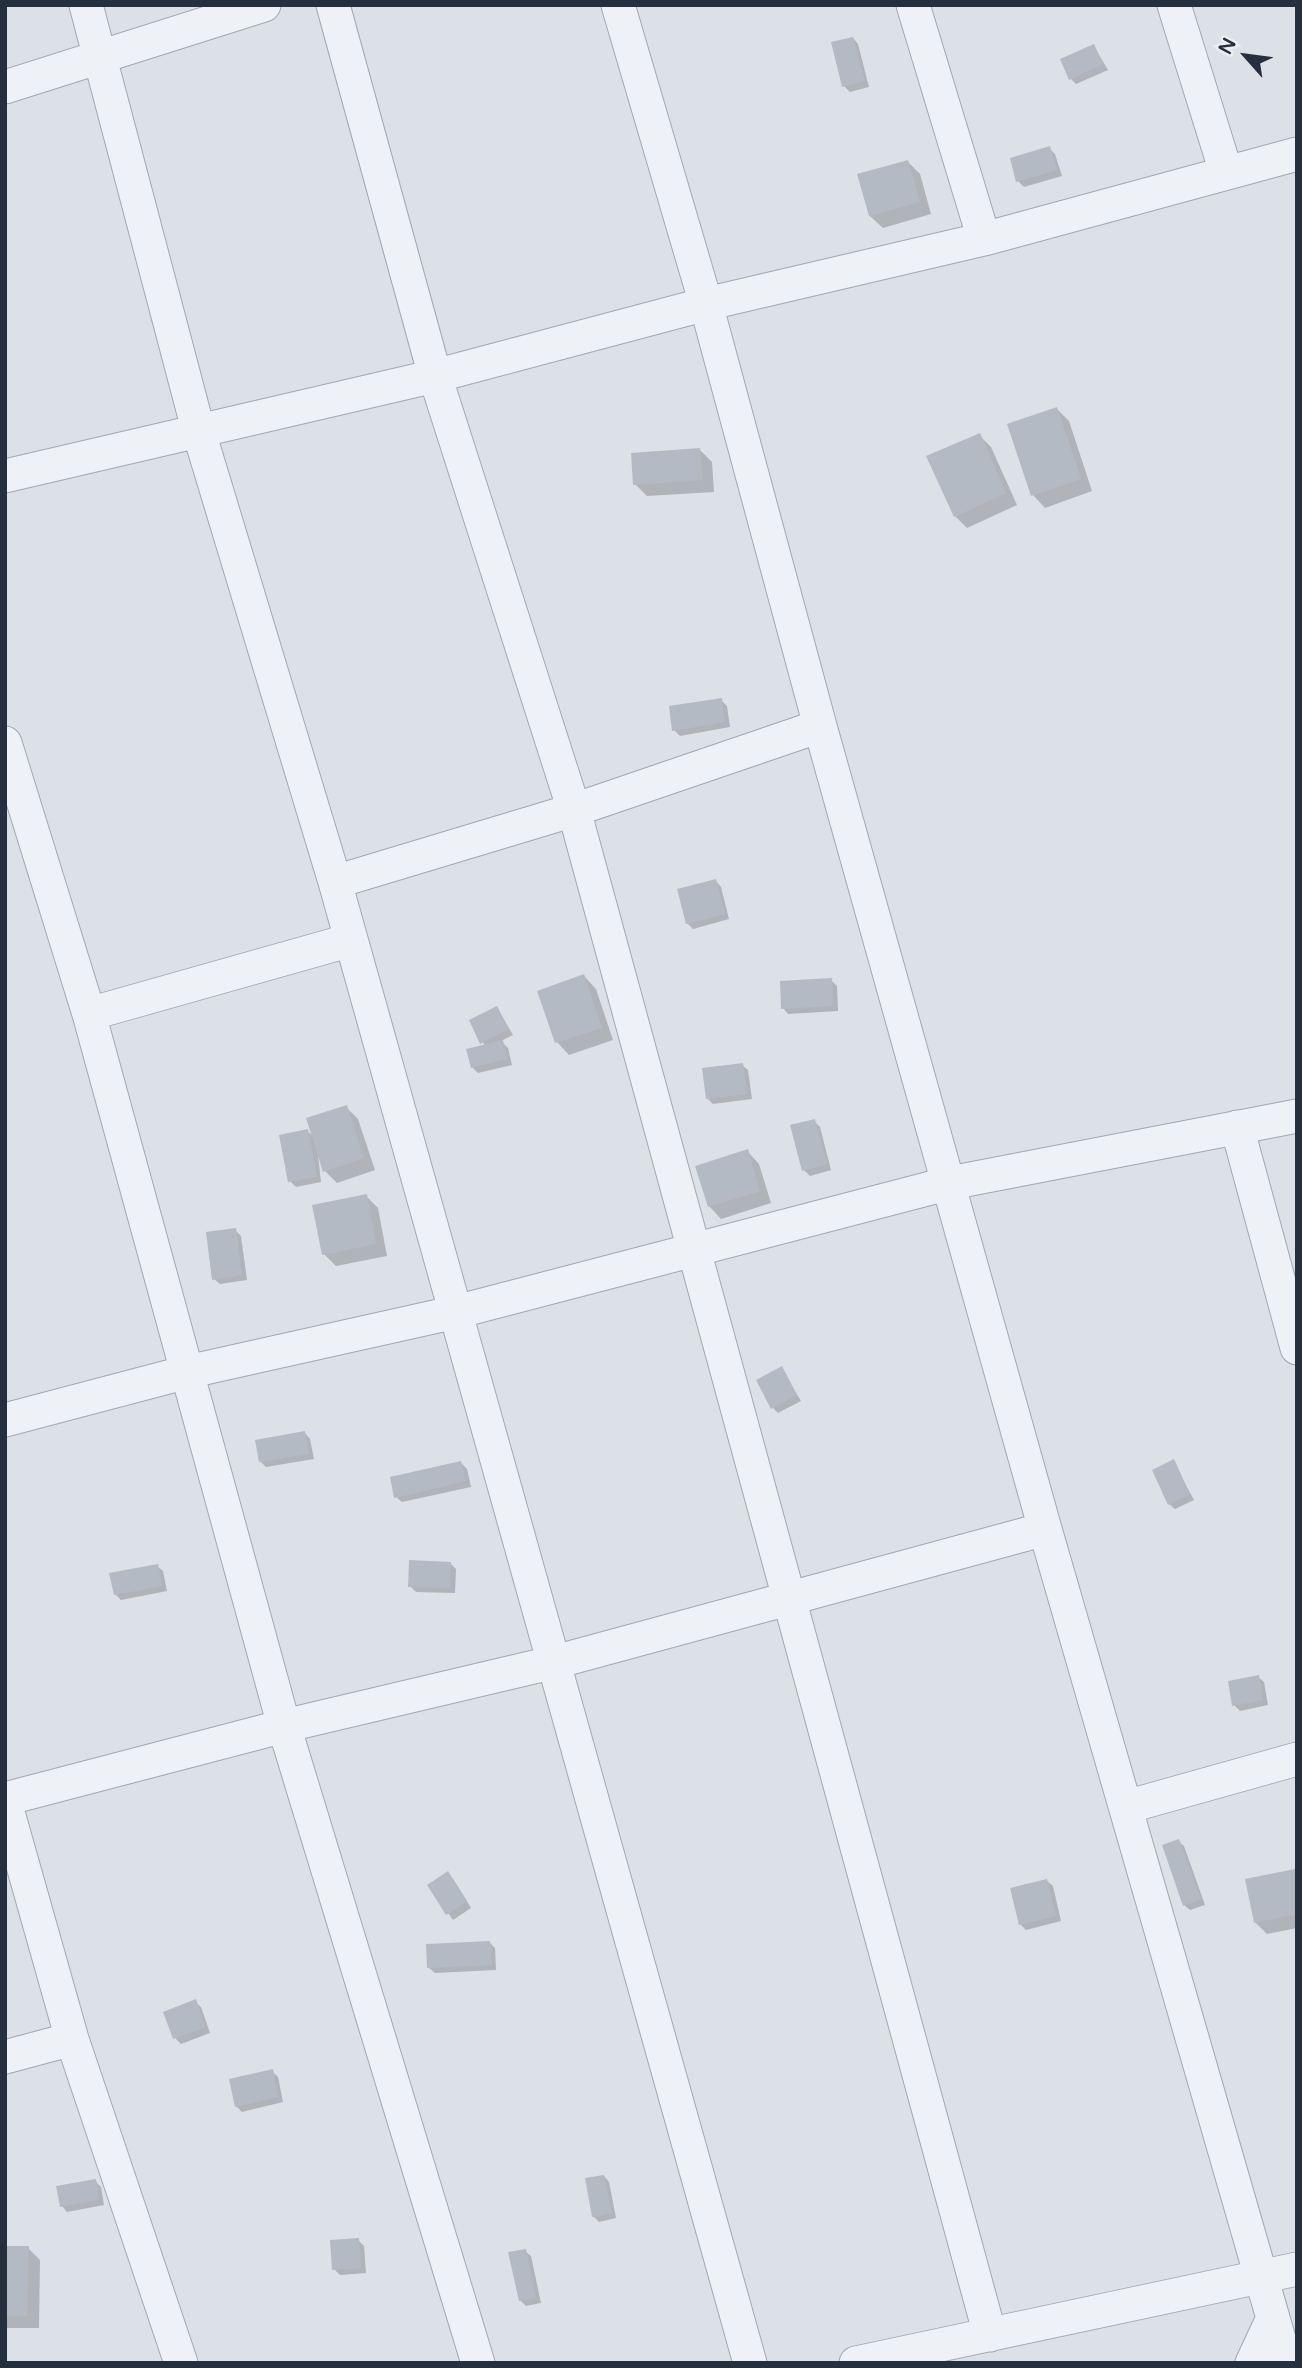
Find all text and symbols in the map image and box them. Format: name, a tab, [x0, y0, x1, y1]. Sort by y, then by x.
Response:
north arrow	[1211, 21, 1281, 91]
text: N	[1214, 34, 1241, 58]

